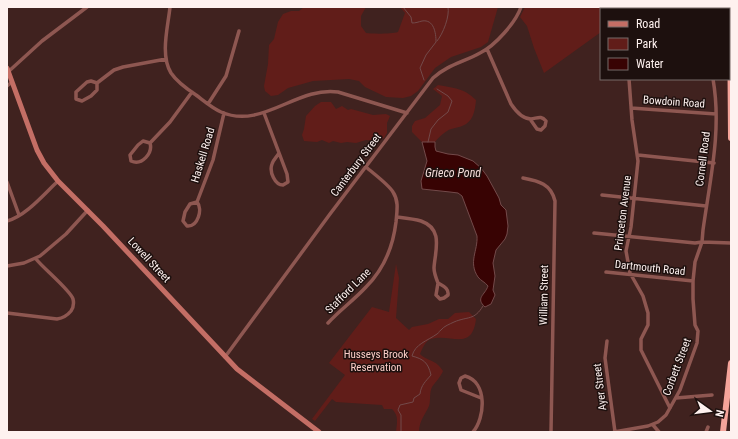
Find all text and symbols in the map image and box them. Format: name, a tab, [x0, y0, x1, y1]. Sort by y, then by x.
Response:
legend	[600, 8, 730, 80]
text: Road	[636, 17, 660, 31]
text: Park	[636, 37, 658, 51]
text: Water	[636, 57, 664, 71]
street label: Bowdoin Road	[643, 93, 705, 111]
street label: Haskell Road	[188, 126, 218, 184]
street label: Canterbury Street	[328, 131, 384, 199]
street label: Cornell Road	[693, 131, 713, 187]
water label: Grieco Pond	[425, 166, 481, 180]
street label: Princeton Avenue	[612, 175, 634, 251]
street label: Lowell Street	[125, 235, 173, 285]
street label: Dartmouth Road	[614, 258, 686, 278]
street label: William Street	[537, 265, 551, 325]
street label: Stafford Lane	[323, 266, 373, 316]
street label: Corbett Street	[660, 336, 694, 398]
park label: Husseys Brook Reservation	[344, 348, 408, 374]
street label: Ayer Street	[591, 363, 609, 411]
north arrow	[690, 391, 730, 431]
text: N	[712, 408, 726, 418]

